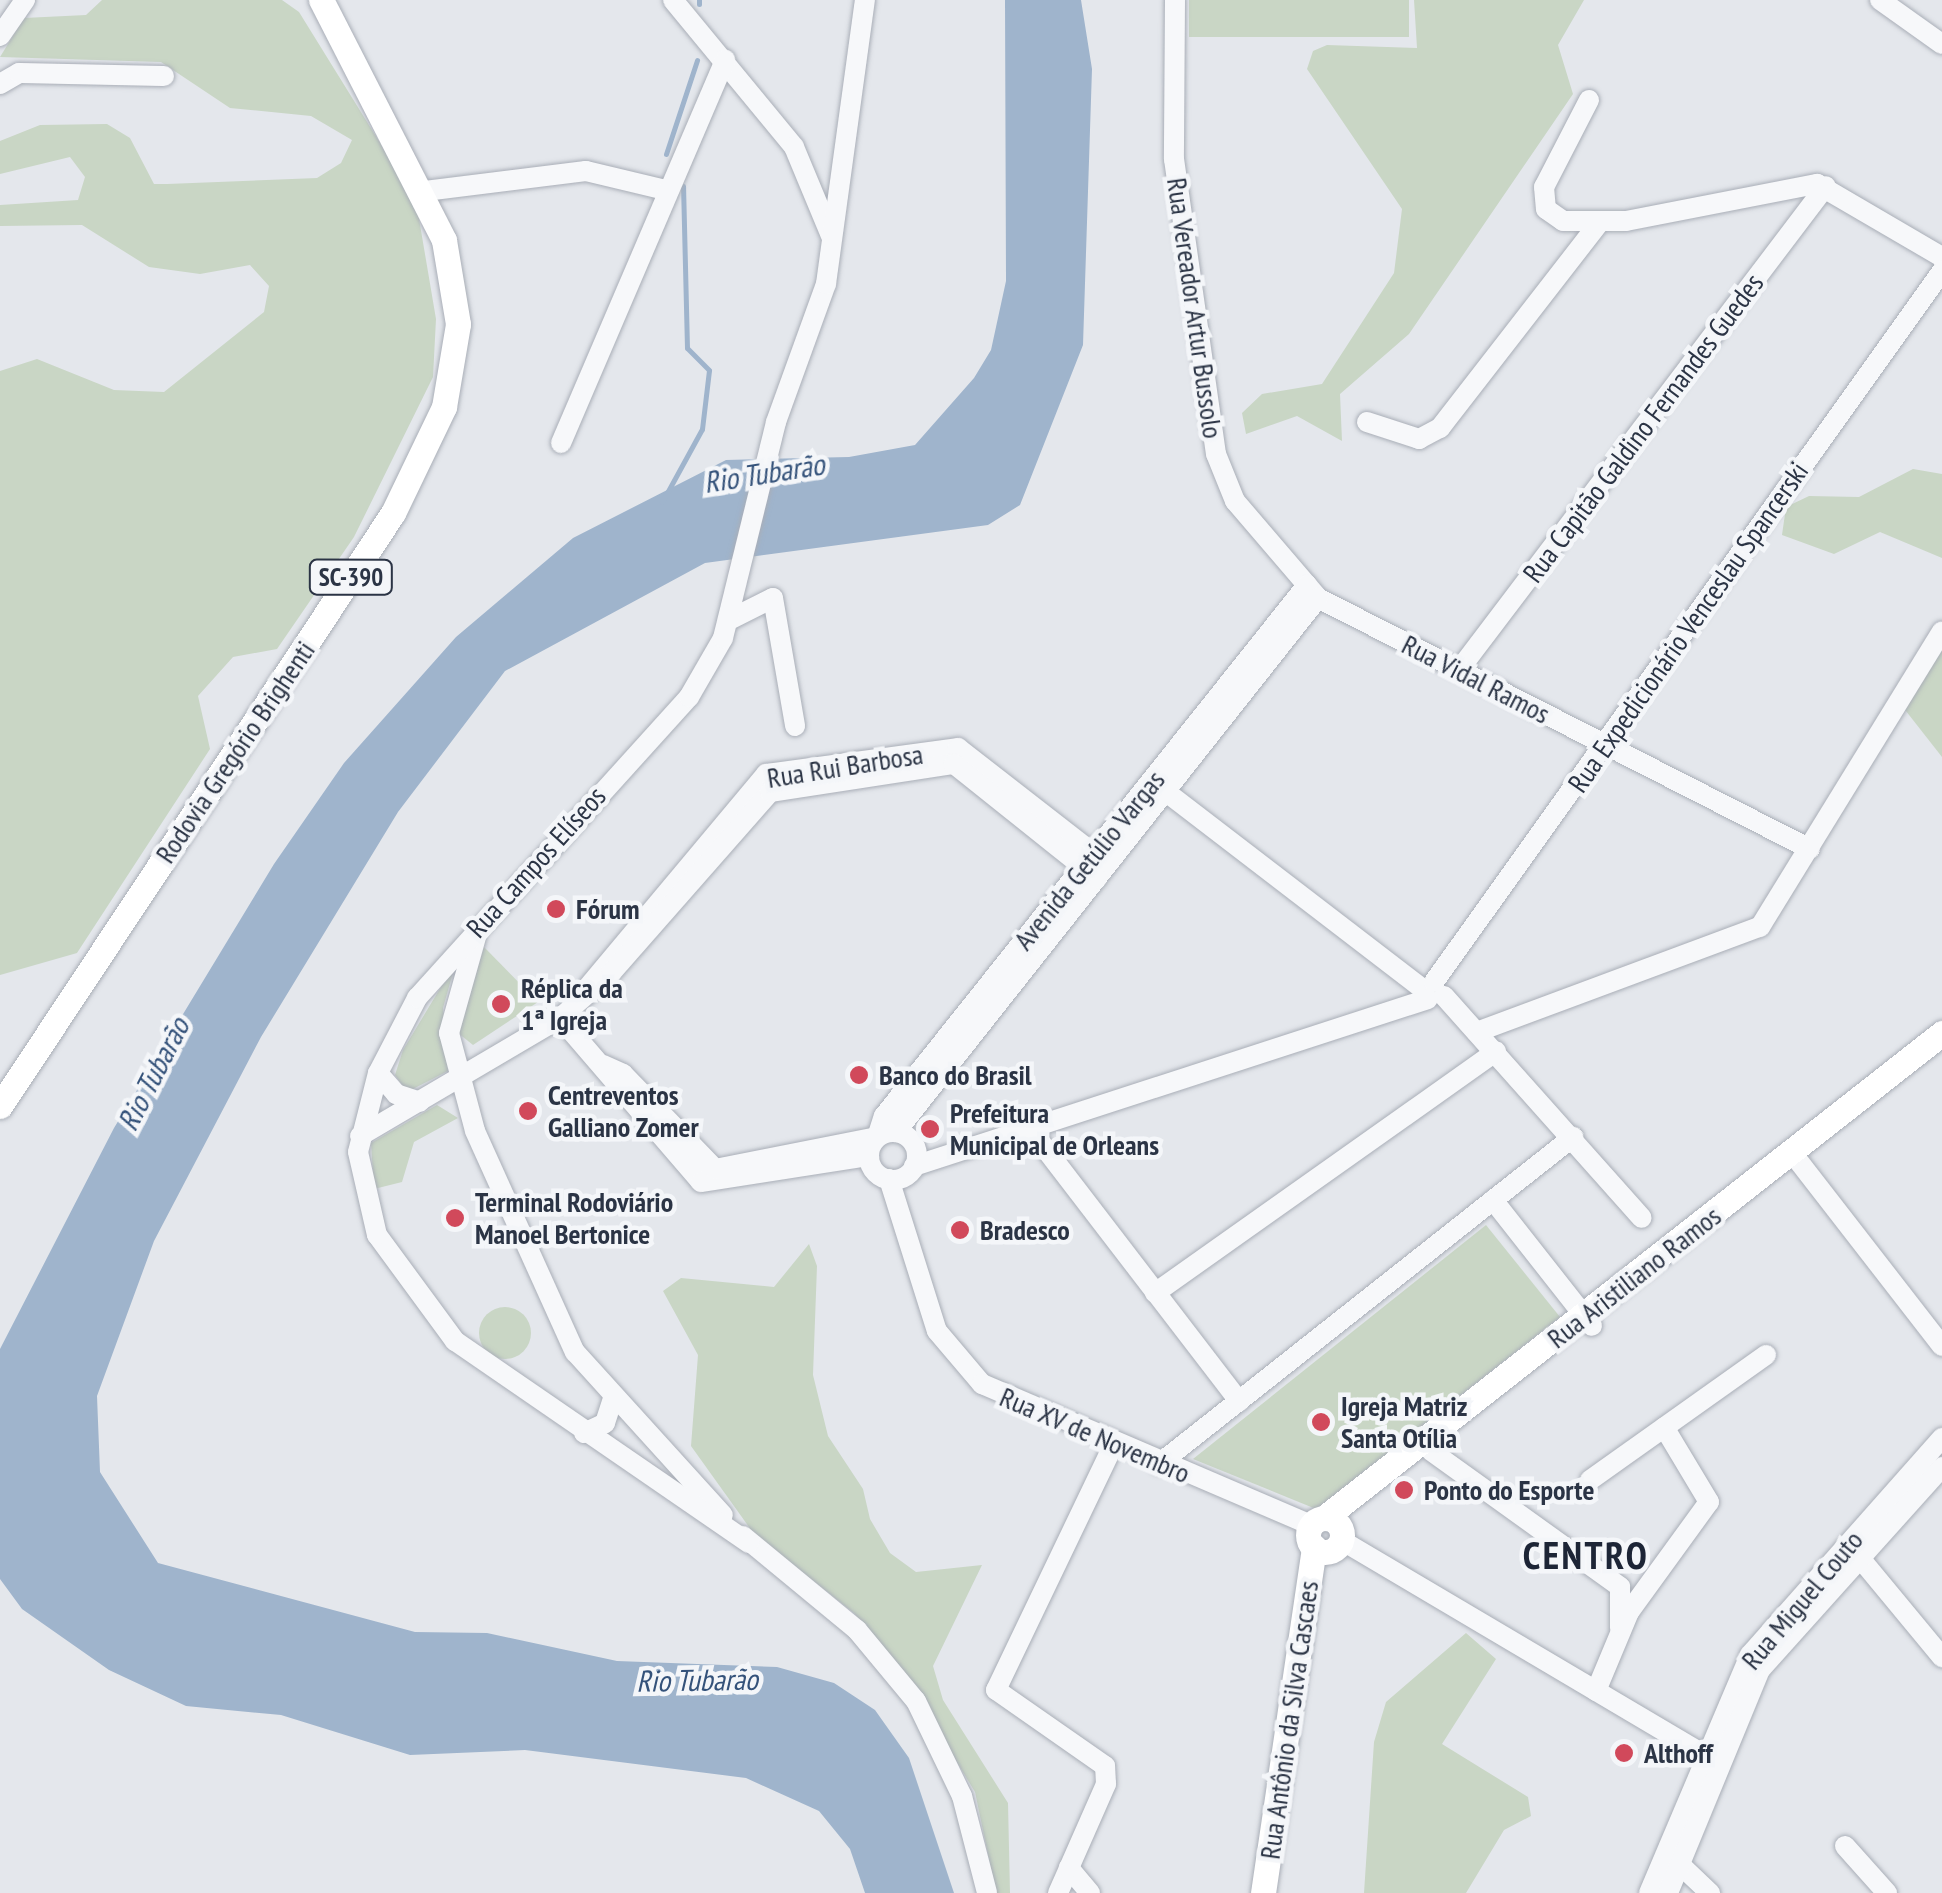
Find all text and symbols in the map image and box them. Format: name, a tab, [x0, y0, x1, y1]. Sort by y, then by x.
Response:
street label: Rua Vereador Artur Bussolo	[1160, 175, 1230, 441]
street label: Rua Capitão Galdino Fernandes Guedes	[1516, 267, 1770, 589]
water label: Rio Tubarão	[701, 446, 827, 500]
street label: Rua Expedicionário Venceslau Spancerski	[1561, 455, 1815, 799]
road number: SC-390	[308, 557, 394, 597]
street label: Rua Vidal Ramos	[1396, 627, 1556, 731]
street label: Rodovia Gregório Brighenti	[148, 635, 322, 869]
street label: Rua Rui Barbosa	[765, 737, 925, 795]
street label: Avenida Getúlio Vargas	[1006, 763, 1172, 957]
street label: Rua Campos Elíseos	[460, 780, 612, 944]
place label: Fórum	[576, 892, 639, 926]
marker: Fórum	[545, 898, 567, 920]
place label: Réplica da 1ª Igreja	[521, 971, 623, 1037]
marker: Réplica da 1ª Igreja	[490, 993, 512, 1015]
water label: Rio Tubarão	[109, 1011, 197, 1137]
place label: Banco do Brasil	[879, 1058, 1032, 1092]
marker: Banco do Brasil	[848, 1064, 870, 1086]
place label: Centreventos Galliano Zomer	[548, 1078, 699, 1144]
place label: Prefeitura Municipal de Orleans	[950, 1096, 1159, 1162]
marker: Centreventos Galliano Zomer	[517, 1100, 539, 1122]
marker: Prefeitura Municipal de Orleans	[919, 1118, 941, 1140]
place label: Terminal Rodoviário Manoel Bertonice	[475, 1185, 673, 1251]
street label: Rua Aristiliano Ramos	[1540, 1199, 1728, 1355]
marker: Terminal Rodoviário Manoel Bertonice	[444, 1207, 466, 1229]
place label: Bradesco	[980, 1213, 1070, 1247]
marker: Bradesco	[949, 1219, 971, 1241]
street label: Rua XV de Novembro	[994, 1380, 1196, 1490]
place label: Igreja Matriz Santa Otília	[1341, 1389, 1467, 1455]
marker: Igreja Matriz Santa Otília	[1310, 1411, 1332, 1433]
place label: Ponto do Esporte	[1424, 1473, 1594, 1507]
marker: Ponto do Esporte	[1393, 1479, 1415, 1501]
street label: Rua Miguel Couto	[1734, 1524, 1870, 1676]
district label: CENTRO	[1523, 1532, 1649, 1578]
street label: Rua Antônio da Silva Cascaes	[1253, 1578, 1325, 1862]
water label: Rio Tubarão	[636, 1661, 758, 1699]
place label: Althoff	[1644, 1736, 1713, 1770]
marker: Althoff	[1613, 1742, 1635, 1764]

